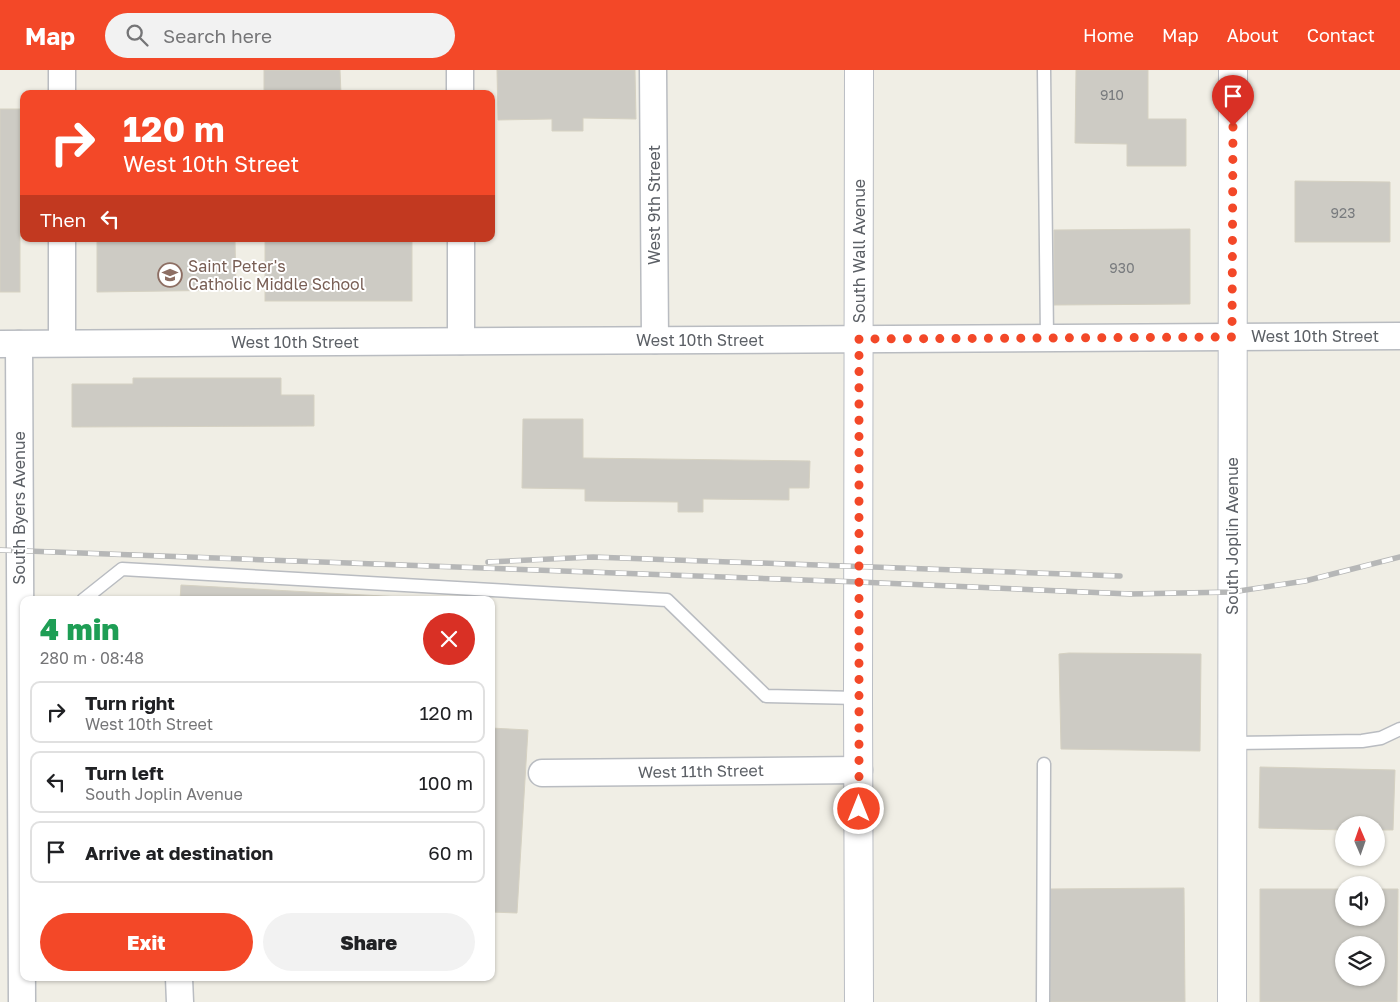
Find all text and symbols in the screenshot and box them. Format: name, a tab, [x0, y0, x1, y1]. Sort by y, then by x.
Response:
search box	[105, 13, 455, 58]
text: Map	[25, 21, 75, 50]
icon: search	[123, 21, 151, 49]
text: Search here	[163, 24, 272, 47]
text: Home	[1083, 24, 1134, 46]
text: Map	[1162, 24, 1199, 46]
text: About	[1227, 24, 1279, 46]
text: Contact	[1307, 24, 1375, 46]
pin	[1212, 75, 1254, 126]
icon: arrive	[1219, 82, 1247, 110]
house number: 910	[1100, 86, 1124, 103]
text: 120 m	[123, 108, 225, 150]
icon: right	[40, 110, 105, 175]
street label: West 9th Street	[644, 145, 664, 265]
text: West 10th Street	[123, 150, 299, 177]
street label: South Wall Avenue	[849, 179, 869, 323]
house number: 923	[1331, 204, 1355, 221]
icon: left	[96, 205, 124, 233]
text: Then	[40, 208, 86, 231]
place label: Saint Peter's Catholic Middle School	[188, 256, 365, 294]
house number: 930	[1109, 259, 1135, 276]
school or university icon: Saint Peter's Catholic Middle School	[157, 262, 183, 288]
street label: West 10th Street	[1251, 326, 1379, 346]
street label: West 10th Street	[636, 330, 764, 350]
street label: West 10th Street	[231, 332, 359, 352]
street label: South Byers Avenue	[9, 431, 29, 585]
street label: South Joplin Avenue	[1222, 457, 1242, 615]
text: 4 min	[40, 611, 119, 647]
button: close	[423, 613, 475, 665]
text: 280 m · 08:48	[40, 648, 144, 668]
text: Turn right	[85, 691, 175, 714]
icon: right	[42, 698, 70, 726]
text: 120 m	[419, 701, 473, 724]
text: West 10th Street	[85, 714, 213, 734]
street label: West 11th Street	[638, 760, 764, 782]
text: Turn left	[85, 761, 164, 784]
icon: left	[42, 768, 70, 796]
text: 100 m	[419, 771, 473, 794]
position arrow	[832, 782, 884, 834]
text: South Joplin Avenue	[85, 784, 243, 804]
north arrow	[1335, 816, 1385, 866]
map controls	[1335, 816, 1385, 986]
icon: arrive	[42, 838, 70, 866]
text: Arrive at destination	[85, 841, 273, 864]
text: 60 m	[428, 841, 473, 864]
button: sound	[1335, 876, 1385, 926]
button: Exit	[40, 913, 253, 971]
button: Share	[263, 913, 475, 971]
button: layers	[1335, 936, 1385, 986]

